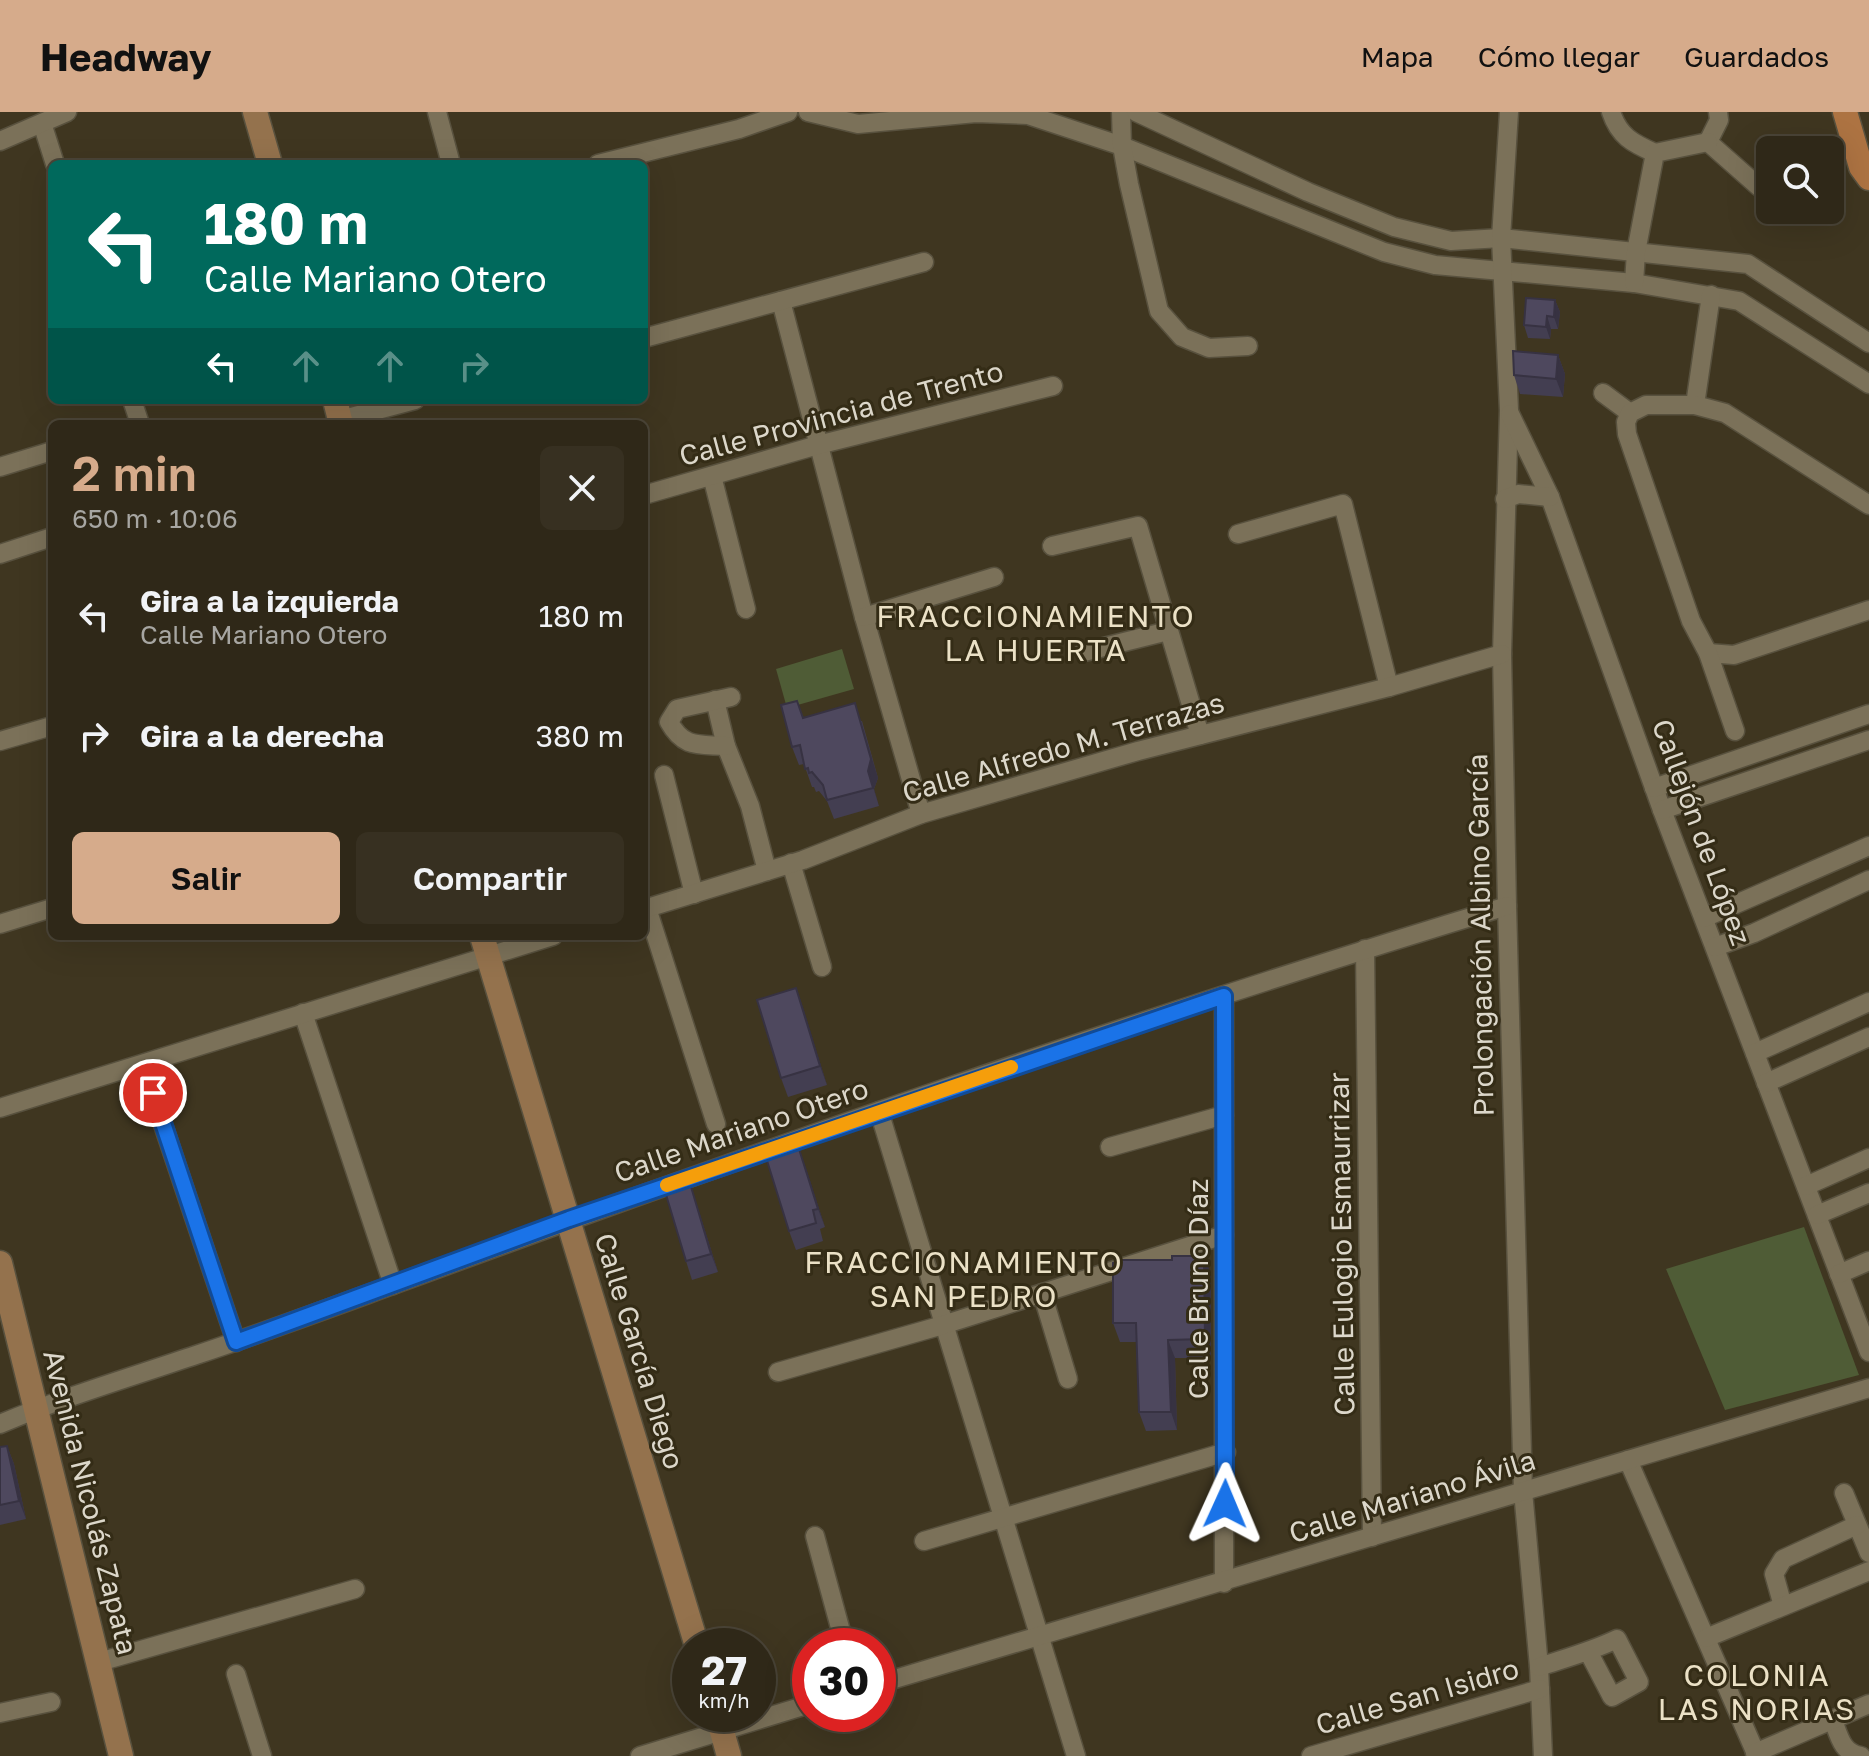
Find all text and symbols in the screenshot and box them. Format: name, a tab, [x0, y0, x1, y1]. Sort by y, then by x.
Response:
text: Headway	[40, 34, 212, 79]
text: Mapa	[1361, 40, 1434, 73]
text: Cómo llegar	[1478, 40, 1640, 73]
text: Guardados	[1684, 40, 1829, 73]
map controls	[1756, 136, 1844, 224]
button: search	[1756, 136, 1844, 224]
text: 180 m	[204, 189, 368, 256]
icon: left	[72, 192, 176, 296]
text: Calle Mariano Otero	[204, 257, 547, 300]
icon: left	[200, 344, 244, 388]
icon: ahead	[284, 344, 328, 388]
icon: ahead	[368, 344, 412, 388]
icon: right	[452, 344, 496, 388]
street label: Calle Provincia de Trento	[675, 354, 1007, 472]
text: 2 min	[72, 444, 197, 502]
button: close	[540, 446, 624, 530]
text: 650 m · 10:06	[72, 503, 238, 534]
text: Gira a la izquierda	[140, 583, 399, 619]
icon: left	[72, 594, 116, 638]
text: 180 m	[539, 598, 624, 634]
district label: FRACCIONAMIENTO LA HUERTA	[876, 598, 1196, 668]
text: Calle Mariano Otero	[140, 619, 387, 650]
street label: Calle Alfredo M. Terrazas	[898, 685, 1228, 809]
icon: right	[72, 714, 116, 758]
street label: Callejón de López	[1646, 715, 1758, 949]
text: Gira a la derecha	[140, 718, 384, 754]
text: 380 m	[536, 718, 624, 754]
street label: Prolongación Albino García	[1460, 753, 1500, 1117]
button: Salir	[72, 832, 340, 924]
button: Compartir	[356, 832, 624, 924]
pin	[119, 1059, 187, 1127]
icon: arrive	[131, 1071, 175, 1115]
street label: Calle Mariano Otero	[610, 1071, 872, 1189]
street label: Calle Eulogio Esmaurrizar	[1322, 1072, 1360, 1416]
street label: Calle Bruno Díaz	[1181, 1179, 1214, 1399]
street label: Calle García Diego	[588, 1229, 692, 1473]
district label: FRACCIONAMIENTO SAN PEDRO	[804, 1244, 1124, 1314]
street label: Avenida Nicolás Zapata	[37, 1346, 145, 1658]
street label: Calle Mariano Ávila	[1285, 1443, 1539, 1549]
position arrow	[1183, 1462, 1267, 1546]
speed limit sign: 30	[792, 1628, 896, 1732]
text: 27	[701, 1646, 747, 1694]
street label: Calle San Isidro	[1312, 1651, 1522, 1741]
district label: COLONIA LAS NORIAS	[1658, 1657, 1856, 1727]
text: km/h	[699, 1688, 749, 1712]

